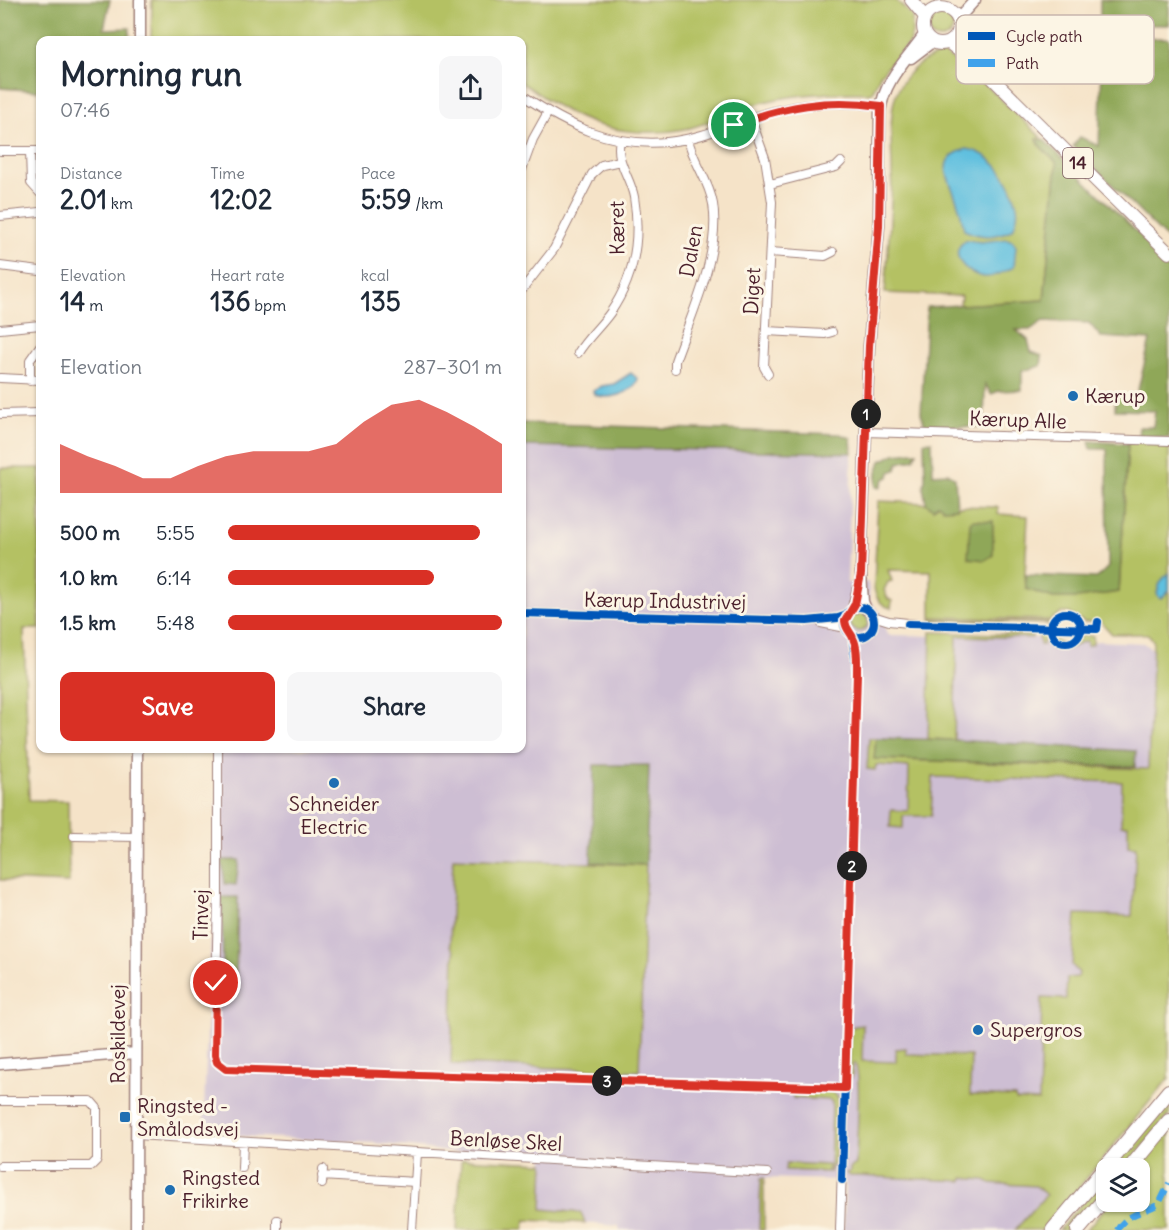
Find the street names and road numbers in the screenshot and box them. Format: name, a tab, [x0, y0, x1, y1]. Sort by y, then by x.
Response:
road number: 14	[1063, 148, 1093, 178]
street label: Kæret	[604, 200, 629, 255]
street label: Dalen	[674, 223, 707, 279]
street label: Diget	[738, 266, 765, 315]
street label: Kærup Alle	[969, 405, 1067, 434]
street label: Kærup Industrivej	[584, 587, 746, 614]
street label: Tinvej	[188, 889, 213, 941]
street label: Roskildevej	[105, 984, 130, 1084]
street label: Benløse Skel	[449, 1125, 563, 1156]

